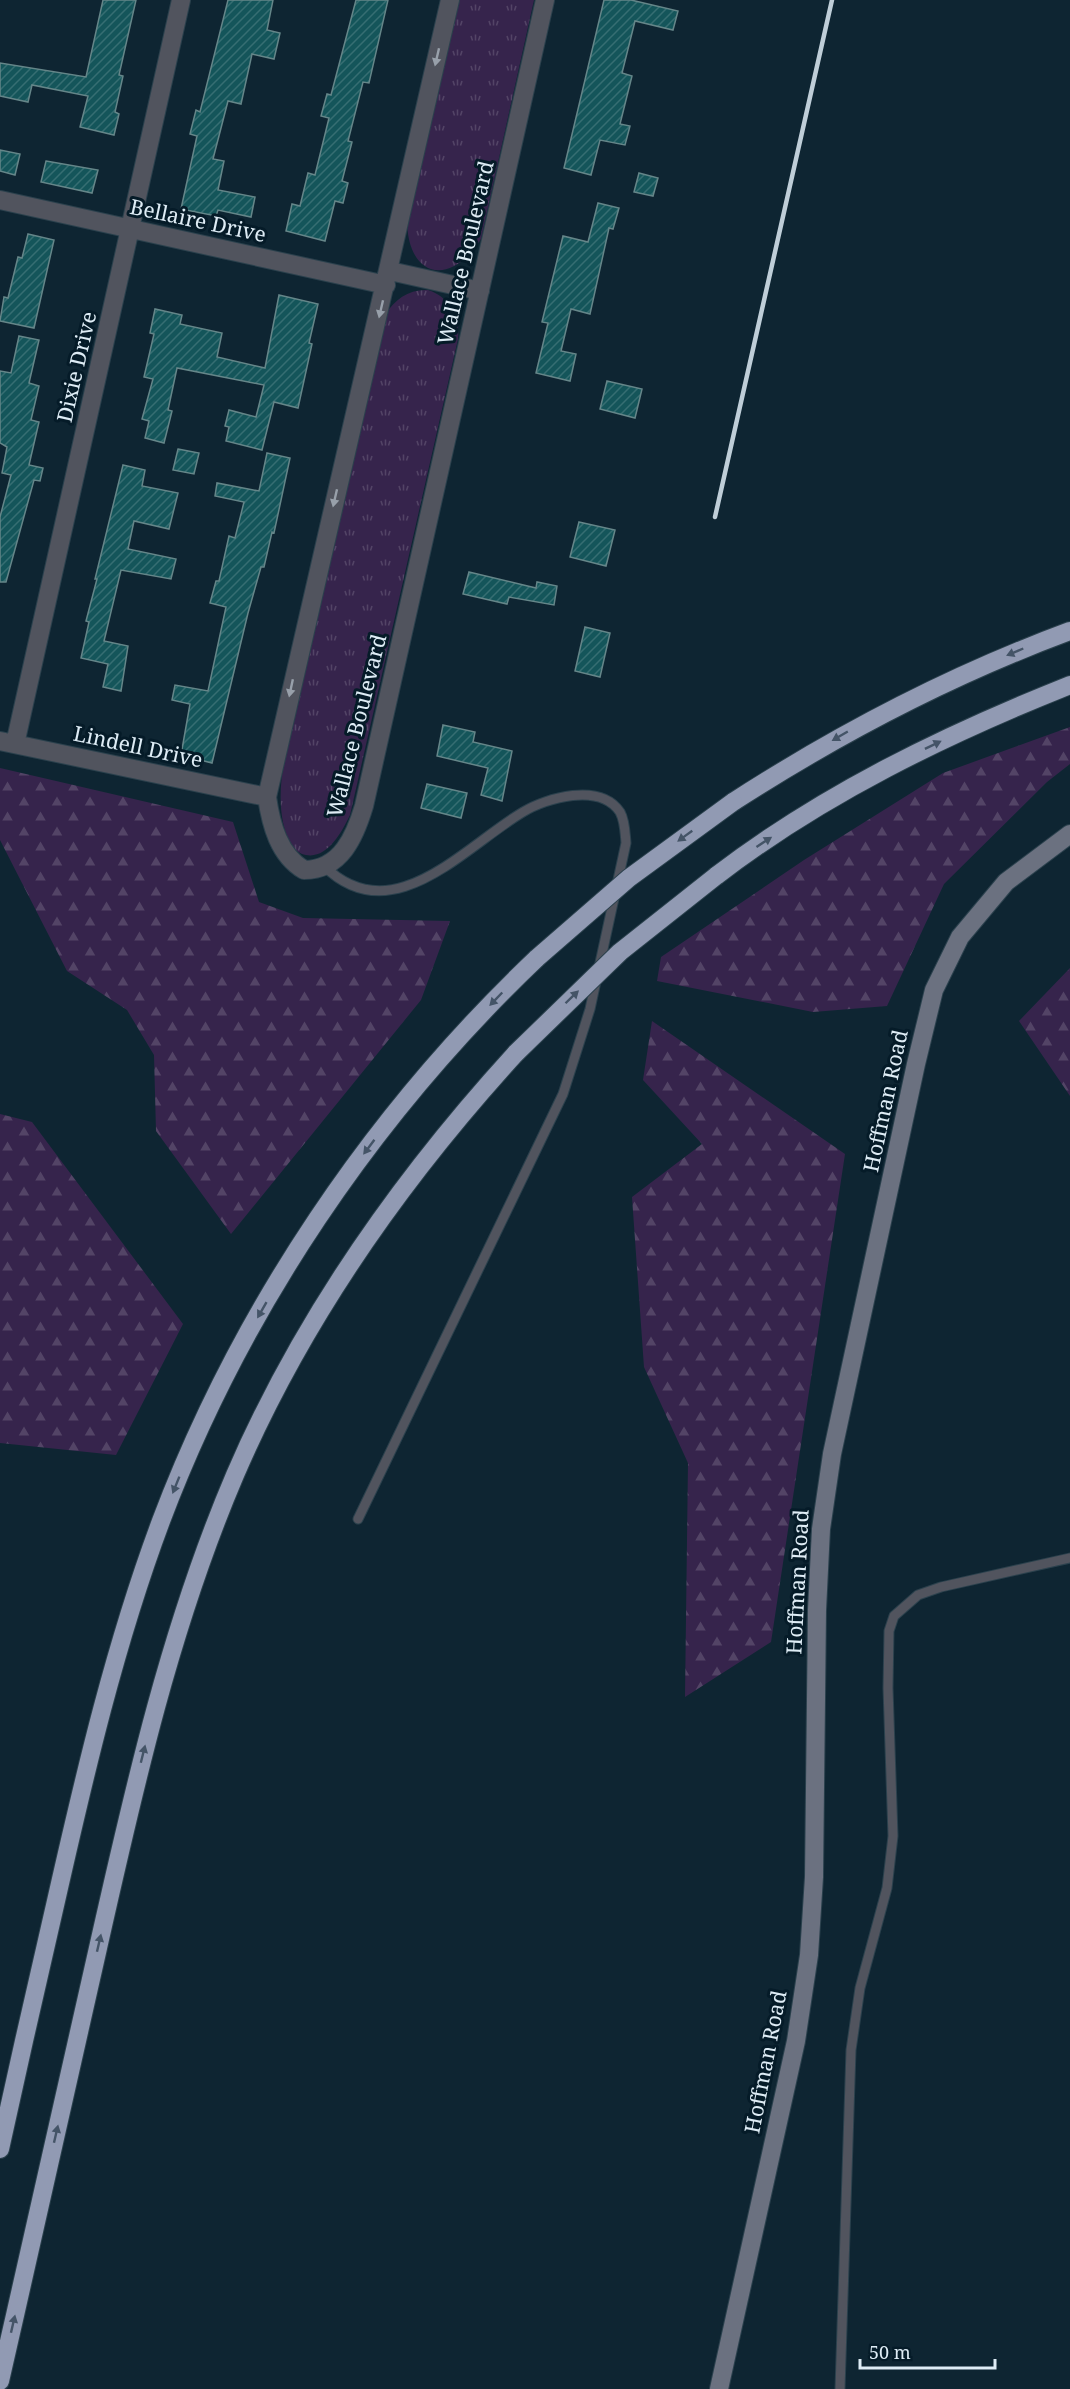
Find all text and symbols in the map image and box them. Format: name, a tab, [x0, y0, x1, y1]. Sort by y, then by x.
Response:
one-way arrow	[432, 48, 441, 67]
street label: Wallace Boulevard	[430, 158, 500, 347]
street label: Bellaire Drive	[128, 192, 269, 248]
one-way arrow	[375, 300, 385, 318]
street label: Dixie Drive	[50, 309, 102, 425]
one-way arrow	[330, 489, 340, 508]
street label: Wallace Boulevard	[320, 631, 392, 820]
one-way arrow	[1006, 647, 1024, 657]
one-way arrow	[286, 679, 295, 698]
street label: Lindell Drive	[71, 719, 205, 773]
one-way arrow	[831, 731, 848, 741]
one-way arrow	[924, 740, 941, 749]
one-way arrow	[678, 829, 693, 841]
one-way arrow	[756, 837, 772, 848]
one-way arrow	[565, 990, 580, 1004]
one-way arrow	[489, 992, 503, 1006]
street label: Hoffman Road	[856, 1027, 914, 1175]
one-way arrow	[362, 1139, 375, 1155]
one-way arrow	[256, 1302, 267, 1318]
one-way arrow	[171, 1476, 181, 1494]
street label: Hoffman Road	[779, 1509, 815, 1655]
one-way arrow	[139, 1744, 149, 1763]
one-way arrow	[95, 1934, 104, 1953]
street label: Hoffman Road	[737, 1988, 793, 2136]
one-way arrow	[52, 2124, 61, 2143]
one-way arrow	[9, 2314, 18, 2333]
scale bar	[860, 2332, 995, 2370]
text: 50 m	[869, 2340, 911, 2364]

